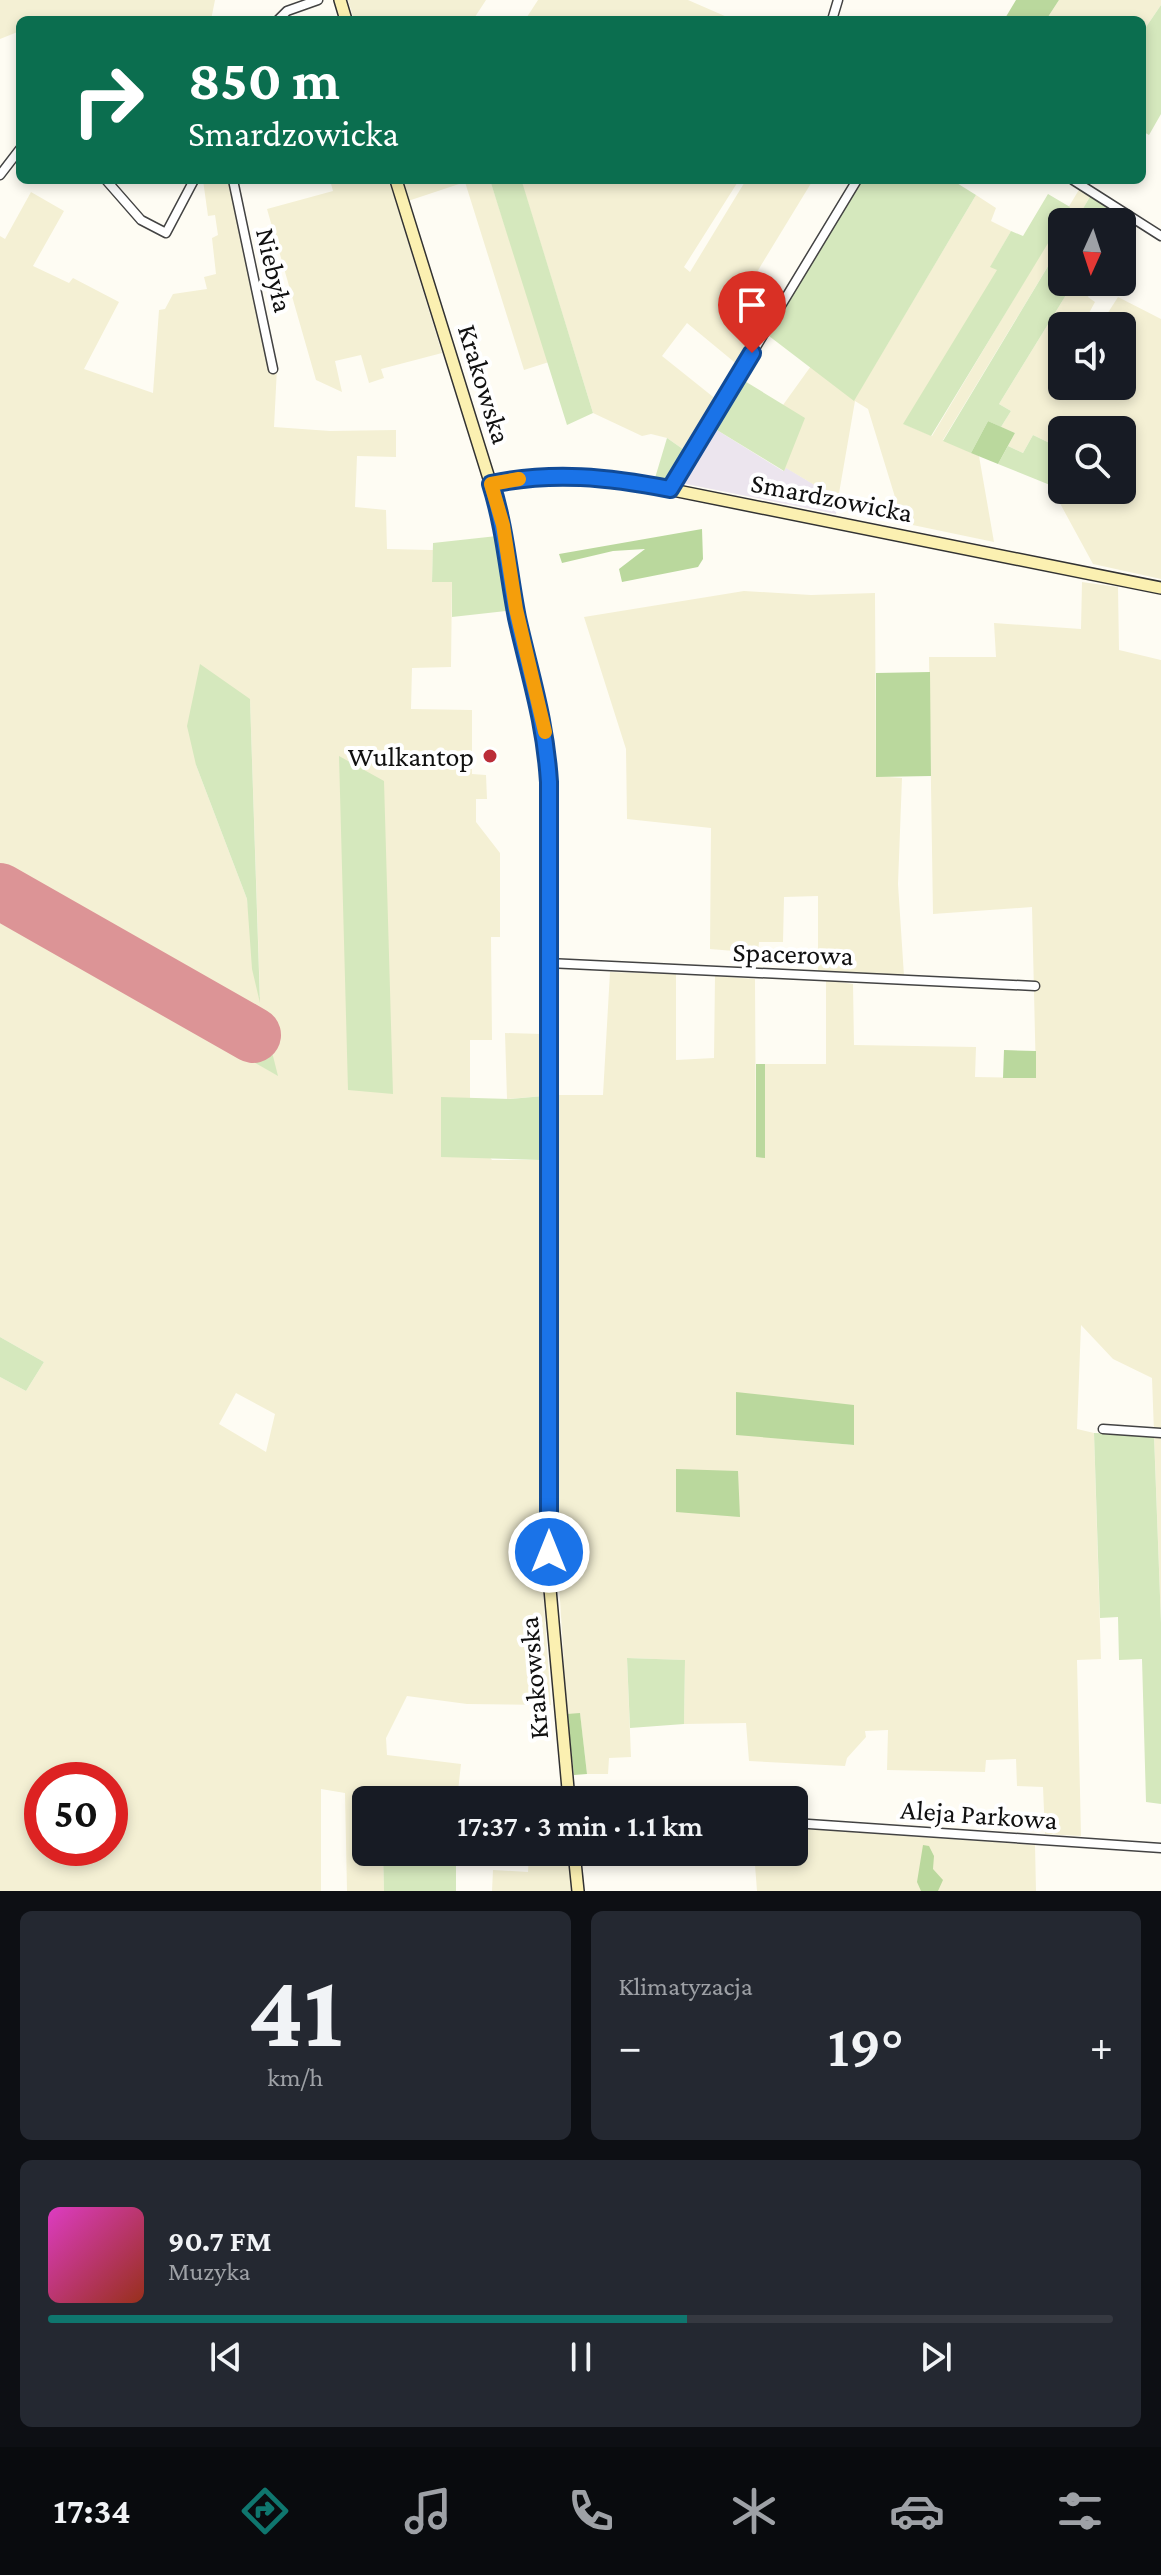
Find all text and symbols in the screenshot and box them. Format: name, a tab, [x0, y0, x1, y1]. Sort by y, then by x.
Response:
icon: right	[56, 48, 160, 152]
text: 850 m	[188, 49, 340, 111]
text: Smardzowicka	[188, 114, 399, 154]
north arrow	[1048, 208, 1136, 296]
map controls	[1048, 208, 1136, 504]
street label: Niebyła	[250, 225, 299, 315]
pin	[718, 271, 786, 353]
icon: arrive	[730, 283, 774, 327]
button: sound	[1048, 312, 1136, 400]
street label: Krakowska	[452, 321, 517, 448]
button: search	[1048, 416, 1136, 504]
street label: Smardzowicka	[748, 467, 915, 528]
place label: Wulkantop	[348, 741, 474, 772]
marker: Wulkantop	[481, 747, 499, 765]
street label: Spacerowa	[732, 936, 854, 971]
position arrow	[507, 1510, 591, 1594]
street label: Krakowska	[513, 1615, 554, 1741]
speed limit sign: 50	[24, 1762, 128, 1866]
street label: Aleja Parkowa	[899, 1794, 1059, 1835]
text: 17:37 · 3 min · 1.1 km	[457, 1809, 703, 1842]
text: 41	[248, 1953, 343, 2068]
text: Klimatyzacja	[619, 1972, 753, 2001]
text: 19°	[828, 2012, 904, 2079]
text: −	[619, 2022, 642, 2070]
text: +	[1090, 2022, 1113, 2070]
text: km/h	[267, 2063, 323, 2092]
text: 90.7 FM	[168, 2224, 272, 2257]
text: Muzyka	[168, 2257, 251, 2286]
icon: previous	[204, 2335, 248, 2379]
icon: pause	[559, 2335, 603, 2379]
icon: next	[914, 2335, 958, 2379]
icon: directions	[237, 2483, 293, 2539]
icon: music	[400, 2483, 456, 2539]
icon: phone	[563, 2483, 619, 2539]
icon: climate	[726, 2483, 782, 2539]
icon: car	[889, 2483, 945, 2539]
icon: filters	[1052, 2483, 1108, 2539]
text: 17:34	[53, 2491, 131, 2531]

